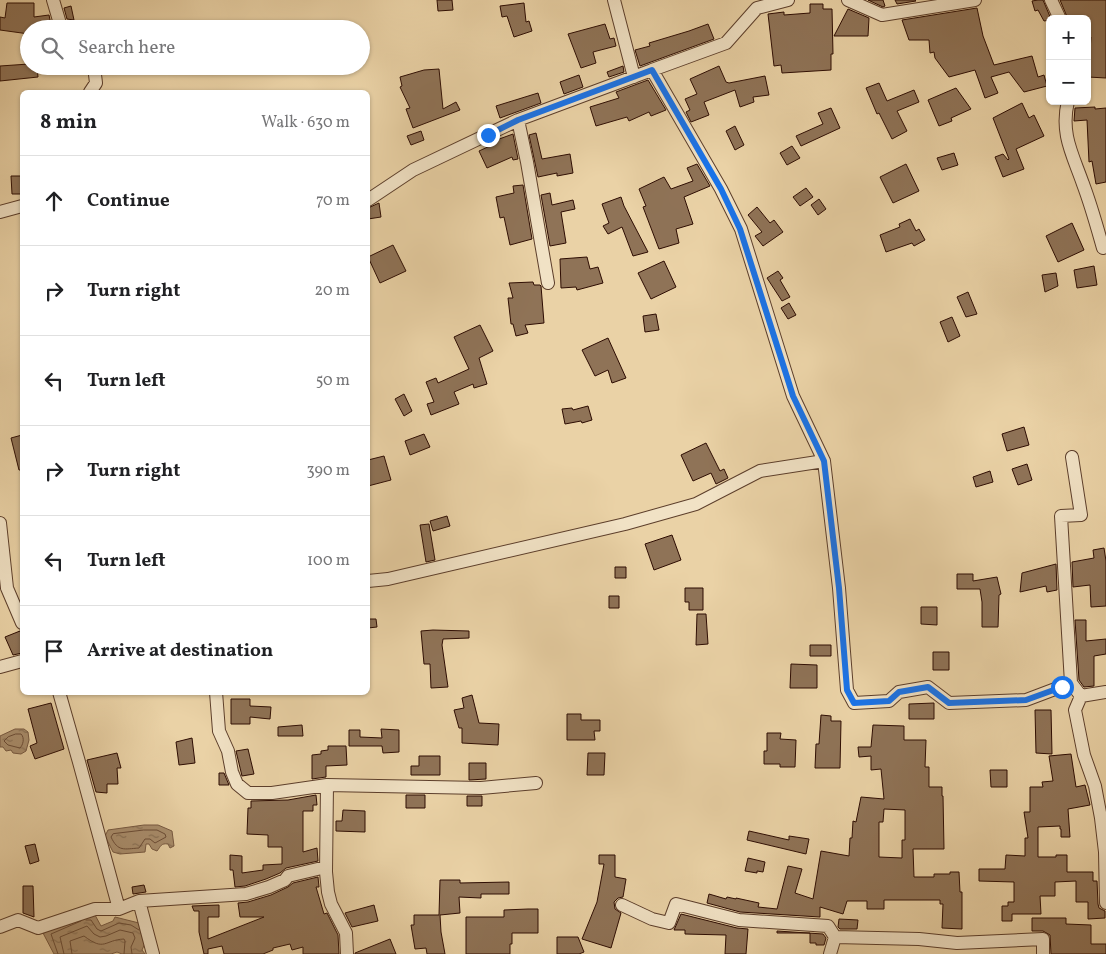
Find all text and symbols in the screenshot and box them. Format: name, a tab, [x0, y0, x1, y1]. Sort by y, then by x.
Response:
map controls	[1046, 15, 1091, 105]
button: +	[1046, 15, 1091, 60]
search box	[20, 20, 370, 75]
icon: search	[38, 34, 66, 62]
text: Search here	[78, 35, 175, 61]
button: −	[1046, 60, 1091, 105]
text: 8 min	[40, 108, 97, 137]
text: Walk · 630 m	[261, 112, 350, 134]
route end	[477, 124, 500, 147]
icon: ahead	[40, 187, 68, 215]
text: Continue	[87, 188, 170, 214]
text: 70 m	[316, 190, 350, 212]
icon: right	[40, 277, 68, 305]
text: Turn right	[87, 278, 180, 304]
text: 20 m	[315, 280, 350, 302]
icon: left	[40, 367, 68, 395]
text: Turn left	[87, 368, 166, 394]
text: 50 m	[316, 370, 350, 392]
icon: right	[40, 457, 68, 485]
text: Turn right	[87, 458, 180, 484]
text: 390 m	[307, 460, 350, 482]
icon: left	[40, 547, 68, 575]
text: Turn left	[87, 548, 166, 574]
text: 100 m	[307, 550, 350, 572]
icon: arrive	[40, 637, 68, 665]
text: Arrive at destination	[87, 638, 273, 664]
route start	[1051, 676, 1074, 699]

